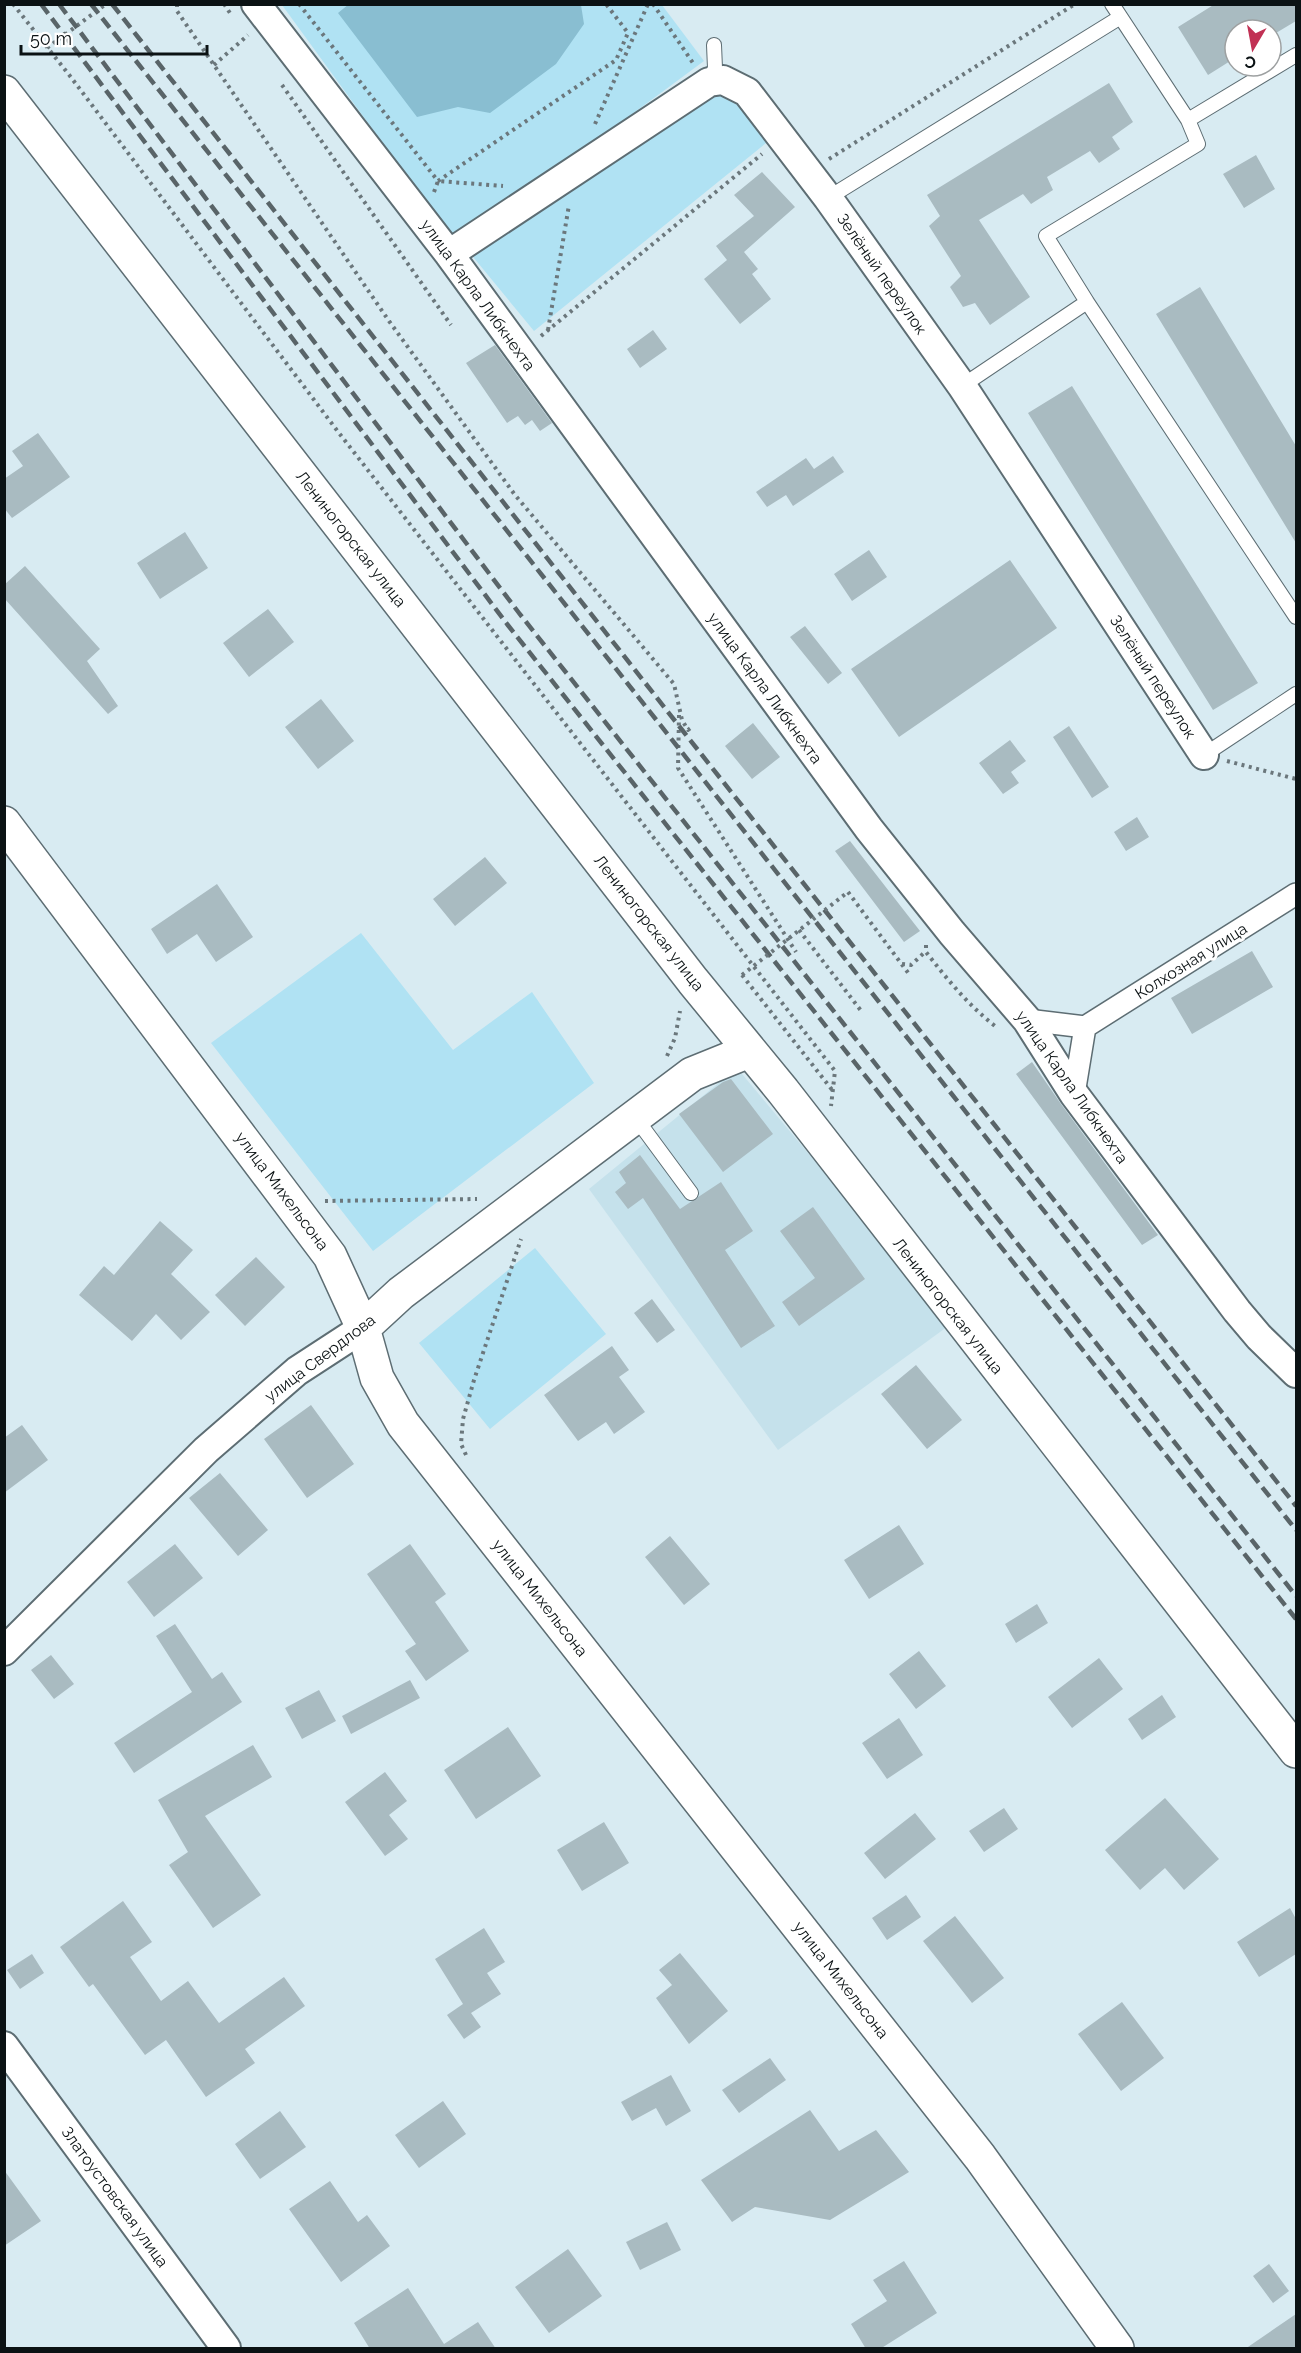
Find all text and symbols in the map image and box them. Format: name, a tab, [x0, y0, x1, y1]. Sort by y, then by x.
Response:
scale bar	[21, 18, 207, 56]
north arrow	[1223, 18, 1283, 78]
text: 50 m	[30, 28, 72, 49]
text: С	[1243, 52, 1258, 73]
street label: Зелёный переулок	[833, 210, 931, 338]
street label: улица Карла Либкнехта	[417, 216, 539, 374]
street label: Лениногорская улица	[292, 467, 410, 611]
street label: улица Карла Либкнехта	[704, 609, 826, 767]
street label: Зелёный переулок	[1106, 612, 1200, 742]
street label: Лениногорская улица	[590, 851, 708, 995]
street label: Колхозная улица	[1131, 919, 1251, 1003]
street label: улица Карла Либкнехта	[1012, 1007, 1132, 1167]
street label: улица Михельсона	[231, 1128, 333, 1254]
street label: Лениногорская улица	[889, 1234, 1007, 1378]
street label: улица Свердлова	[261, 1310, 379, 1406]
street label: улица Михельсона	[488, 1536, 592, 1660]
street label: улица Михельсона	[789, 1918, 893, 2042]
street label: Златоустовская улица	[58, 2123, 172, 2271]

